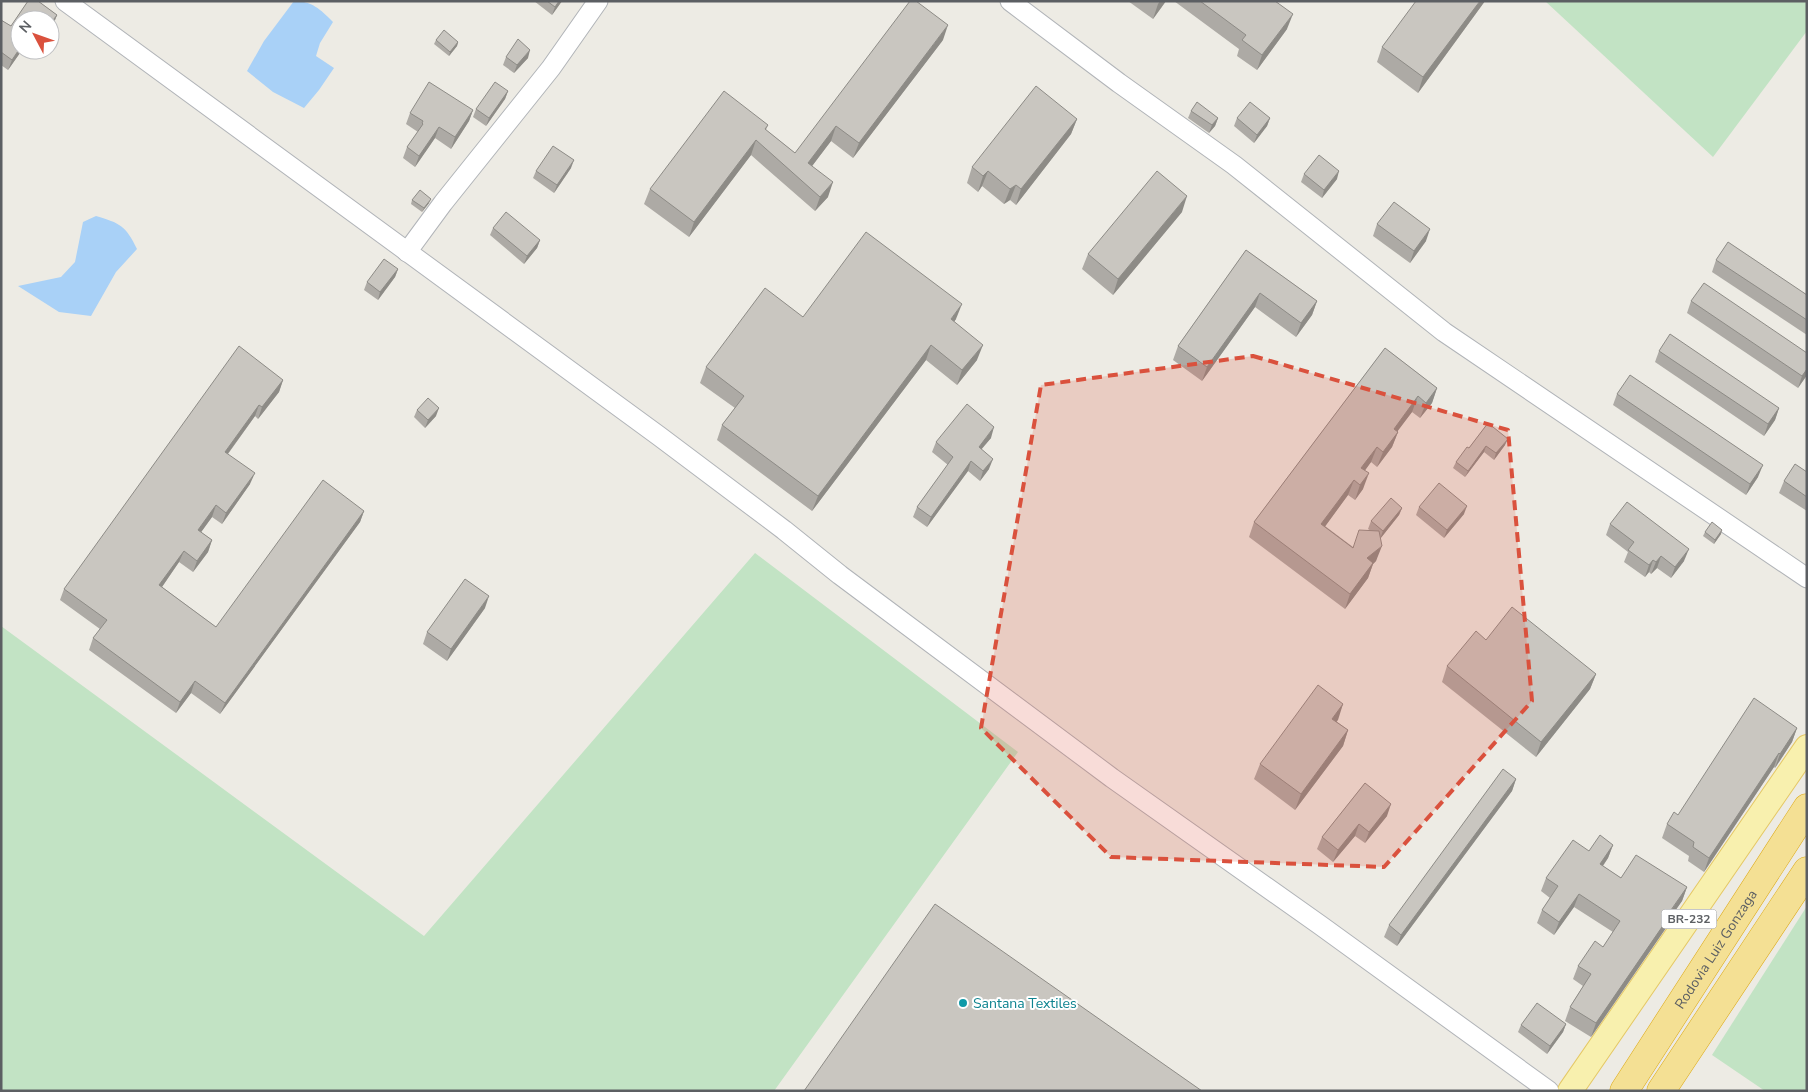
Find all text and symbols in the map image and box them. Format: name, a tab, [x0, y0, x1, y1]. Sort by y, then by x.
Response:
north arrow	[10, 10, 60, 60]
text: N	[15, 17, 36, 37]
street label: Rodovia Luiz Gonzaga	[1670, 886, 1761, 1012]
road number: BR-232	[1662, 910, 1716, 929]
place label: Santana Textiles	[973, 994, 1077, 1013]
marker: Santana Textiles	[957, 997, 969, 1009]

